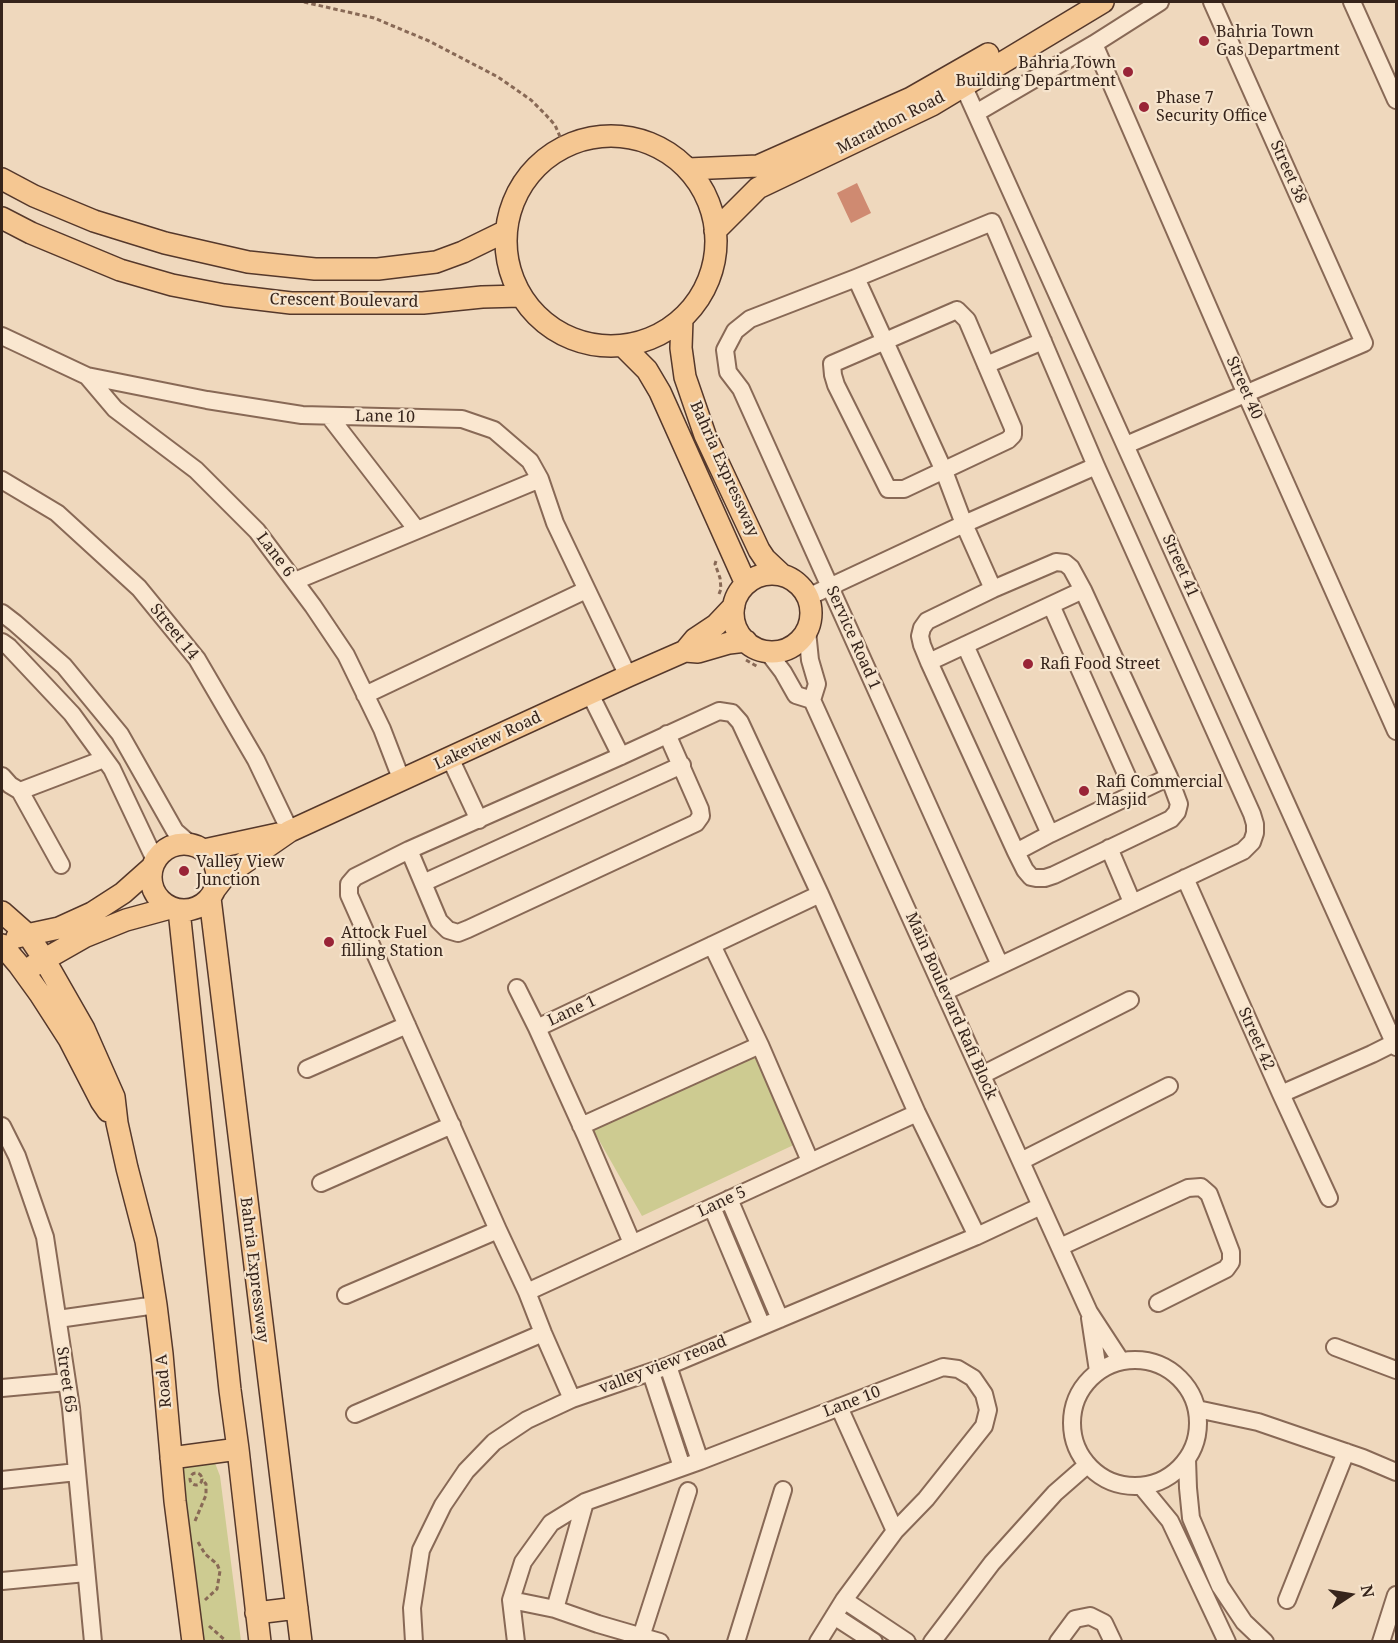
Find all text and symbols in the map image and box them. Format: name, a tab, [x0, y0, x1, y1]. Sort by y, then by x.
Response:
place label: Bahria Town Gas Department	[1216, 22, 1340, 60]
marker: Bahria Town Gas Department	[1197, 34, 1211, 48]
place label: Bahria Town Building Department	[955, 53, 1116, 91]
marker: Bahria Town Building Department	[1121, 65, 1135, 79]
street label: Marathon Road	[834, 88, 948, 158]
place label: Phase 7 Security Office	[1156, 88, 1267, 126]
marker: Phase 7 Security Office	[1137, 100, 1151, 114]
street label: Street 38	[1266, 138, 1310, 206]
street label: Crescent Boulevard	[269, 290, 419, 312]
street label: Street 40	[1222, 354, 1266, 422]
street label: Bahria Expressway	[685, 398, 763, 540]
street label: Lane 10	[355, 407, 415, 427]
street label: Lane 6	[252, 529, 298, 581]
street label: Street 41	[1158, 532, 1202, 600]
street label: Service Road 1	[822, 583, 884, 693]
street label: Street 14	[146, 600, 202, 664]
place label: Rafi Food Street	[1040, 654, 1160, 674]
marker: Rafi Food Street	[1021, 657, 1035, 671]
street label: Lakeview Road	[431, 708, 545, 774]
place label: Rafi Commercial Masjid	[1096, 772, 1223, 810]
marker: Rafi Commercial Masjid	[1077, 784, 1091, 798]
place label: Valley View Junction	[196, 852, 285, 890]
marker: Valley View Junction	[177, 864, 191, 878]
street label: Main Boulevard Rafi Block	[901, 909, 1001, 1103]
place label: Attock Fuel filling Station	[341, 923, 443, 961]
marker: Attock Fuel filling Station	[322, 935, 336, 949]
street label: Lane 1	[545, 992, 599, 1030]
street label: Street 42	[1234, 1005, 1278, 1073]
street label: Lane 5	[695, 1183, 749, 1221]
street label: Bahria Expressway	[236, 1196, 272, 1344]
street label: valley view reoad	[597, 1332, 729, 1398]
street label: Street 65	[52, 1346, 80, 1414]
street label: Road A	[152, 1353, 176, 1409]
street label: Lane 10	[821, 1382, 883, 1422]
north arrow	[1320, 1565, 1380, 1625]
text: N	[1356, 1583, 1380, 1600]

